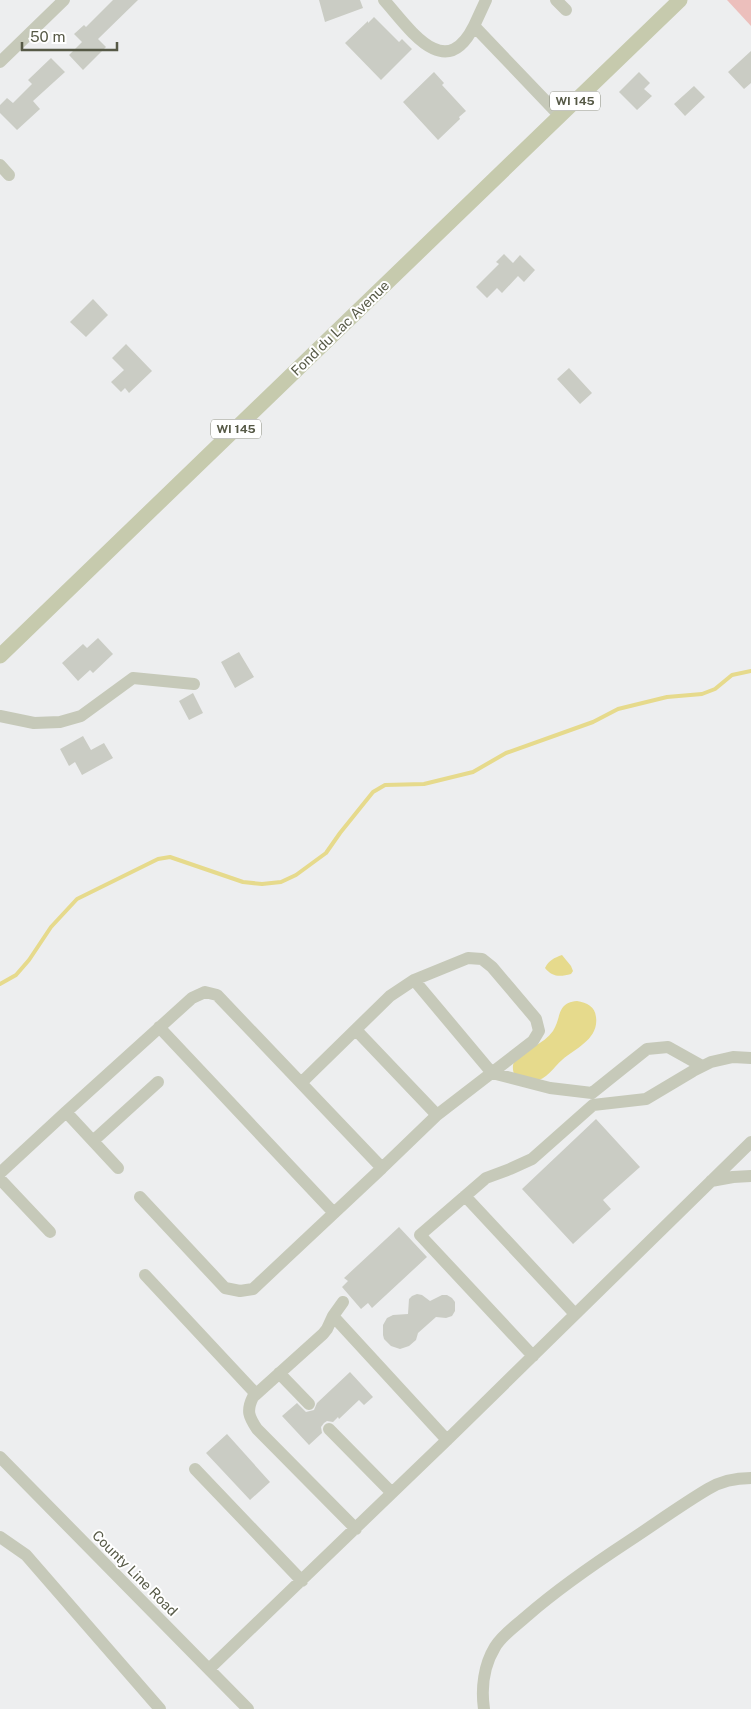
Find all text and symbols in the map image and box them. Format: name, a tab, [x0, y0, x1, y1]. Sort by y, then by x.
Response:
scale bar	[22, 20, 118, 52]
text: 50 m	[30, 28, 65, 45]
road number: WI 145	[550, 92, 600, 110]
street label: Fond du Lac Avenue	[288, 277, 392, 379]
road number: WI 145	[211, 419, 261, 438]
street label: County Line Road	[89, 1527, 181, 1619]

